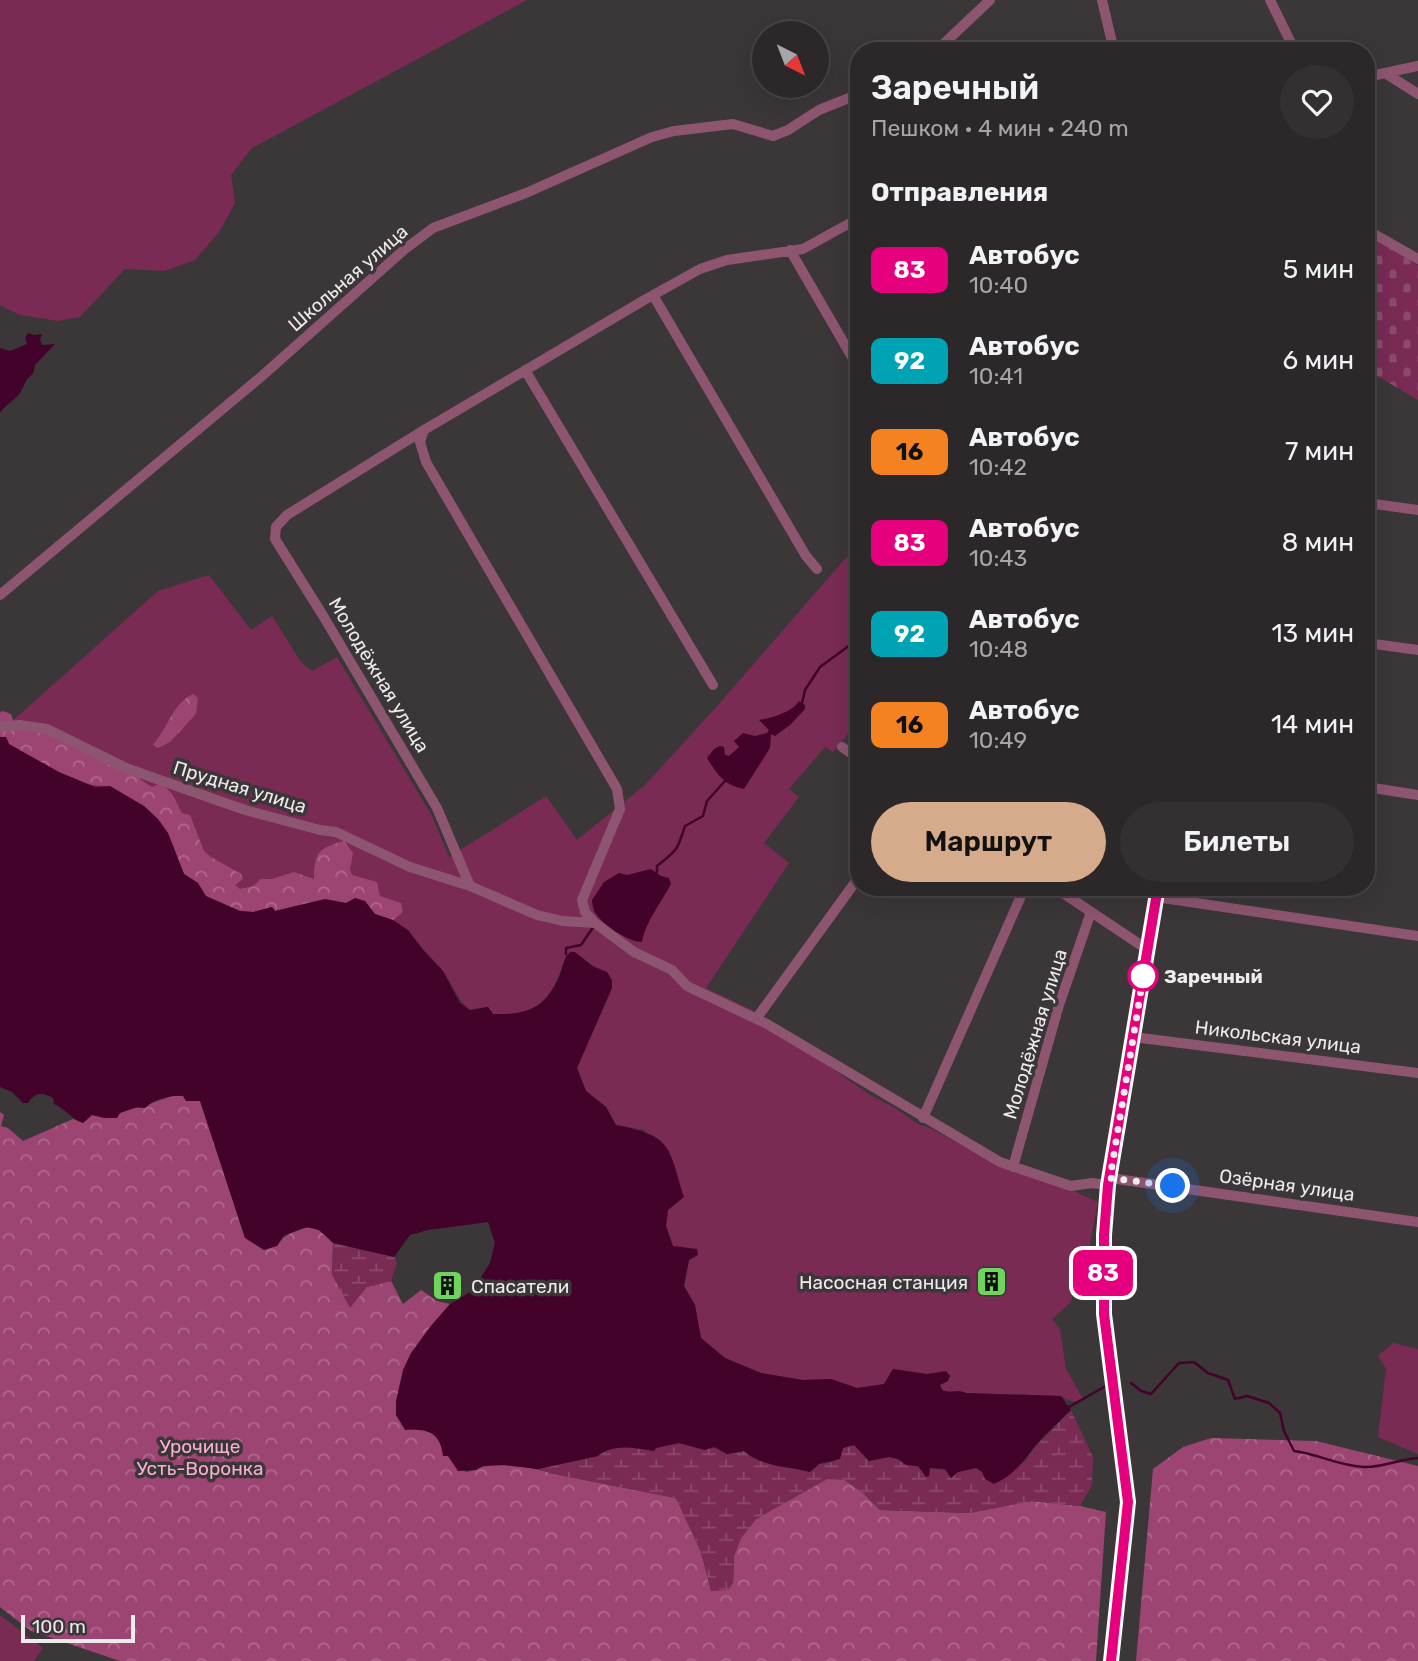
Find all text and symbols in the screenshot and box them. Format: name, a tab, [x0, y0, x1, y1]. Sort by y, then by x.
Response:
north arrow	[752, 21, 830, 98]
map controls	[752, 21, 829, 98]
button: heart	[1280, 65, 1354, 139]
text: Заречный	[871, 68, 1039, 107]
text: Пешком · 4 мин · 240 m	[871, 114, 1129, 142]
text: Отправления	[871, 177, 1048, 208]
street label: Школьная улица	[284, 220, 412, 336]
text: Автобус	[969, 240, 1080, 271]
text: 5 мин	[1283, 254, 1354, 285]
text: 83	[893, 256, 926, 284]
text: 10:40	[969, 271, 1028, 299]
text: Автобус	[969, 331, 1080, 362]
text: 6 мин	[1283, 345, 1354, 376]
text: 92	[894, 347, 925, 375]
text: 10:41	[969, 362, 1023, 390]
text: Автобус	[969, 422, 1080, 453]
text: 7 мин	[1285, 436, 1354, 467]
text: 16	[896, 438, 923, 466]
text: 10:42	[969, 453, 1027, 481]
text: Автобус	[969, 513, 1080, 544]
text: 8 мин	[1282, 527, 1354, 558]
text: 83	[893, 529, 926, 557]
text: 10:43	[969, 544, 1027, 572]
street label: Молодёжная улица	[324, 593, 434, 757]
text: Автобус	[969, 604, 1080, 635]
text: 13 мин	[1271, 618, 1354, 649]
text: 92	[894, 620, 925, 648]
text: 10:48	[969, 635, 1028, 663]
text: Автобус	[969, 695, 1080, 726]
text: 14 мин	[1271, 709, 1354, 740]
text: 16	[896, 711, 923, 739]
text: 10:49	[969, 726, 1027, 754]
street label: Прудная улица	[171, 756, 309, 818]
button: Маршрут	[871, 802, 1106, 882]
button: Билеты	[1120, 802, 1354, 882]
street label: Молодёжная улица	[998, 946, 1072, 1122]
marker: Заречный	[1128, 961, 1158, 991]
place label: Заречный	[1164, 965, 1263, 988]
street label: Никольская улица	[1194, 1015, 1362, 1059]
street label: Озёрная улица	[1218, 1164, 1356, 1206]
your location	[1155, 1168, 1190, 1203]
line badge: 83	[1072, 1250, 1134, 1296]
text: 83	[1087, 1259, 1119, 1287]
building icon: Насосная станция	[974, 1265, 1008, 1299]
building icon: Спасатели	[431, 1269, 465, 1303]
place label: Насосная станция	[799, 1271, 968, 1294]
place label: Спасатели	[471, 1275, 569, 1298]
park label: Урочище Усть-Воронка	[137, 1435, 263, 1480]
scale bar	[21, 1612, 135, 1644]
text: 100 m	[32, 1615, 86, 1638]

